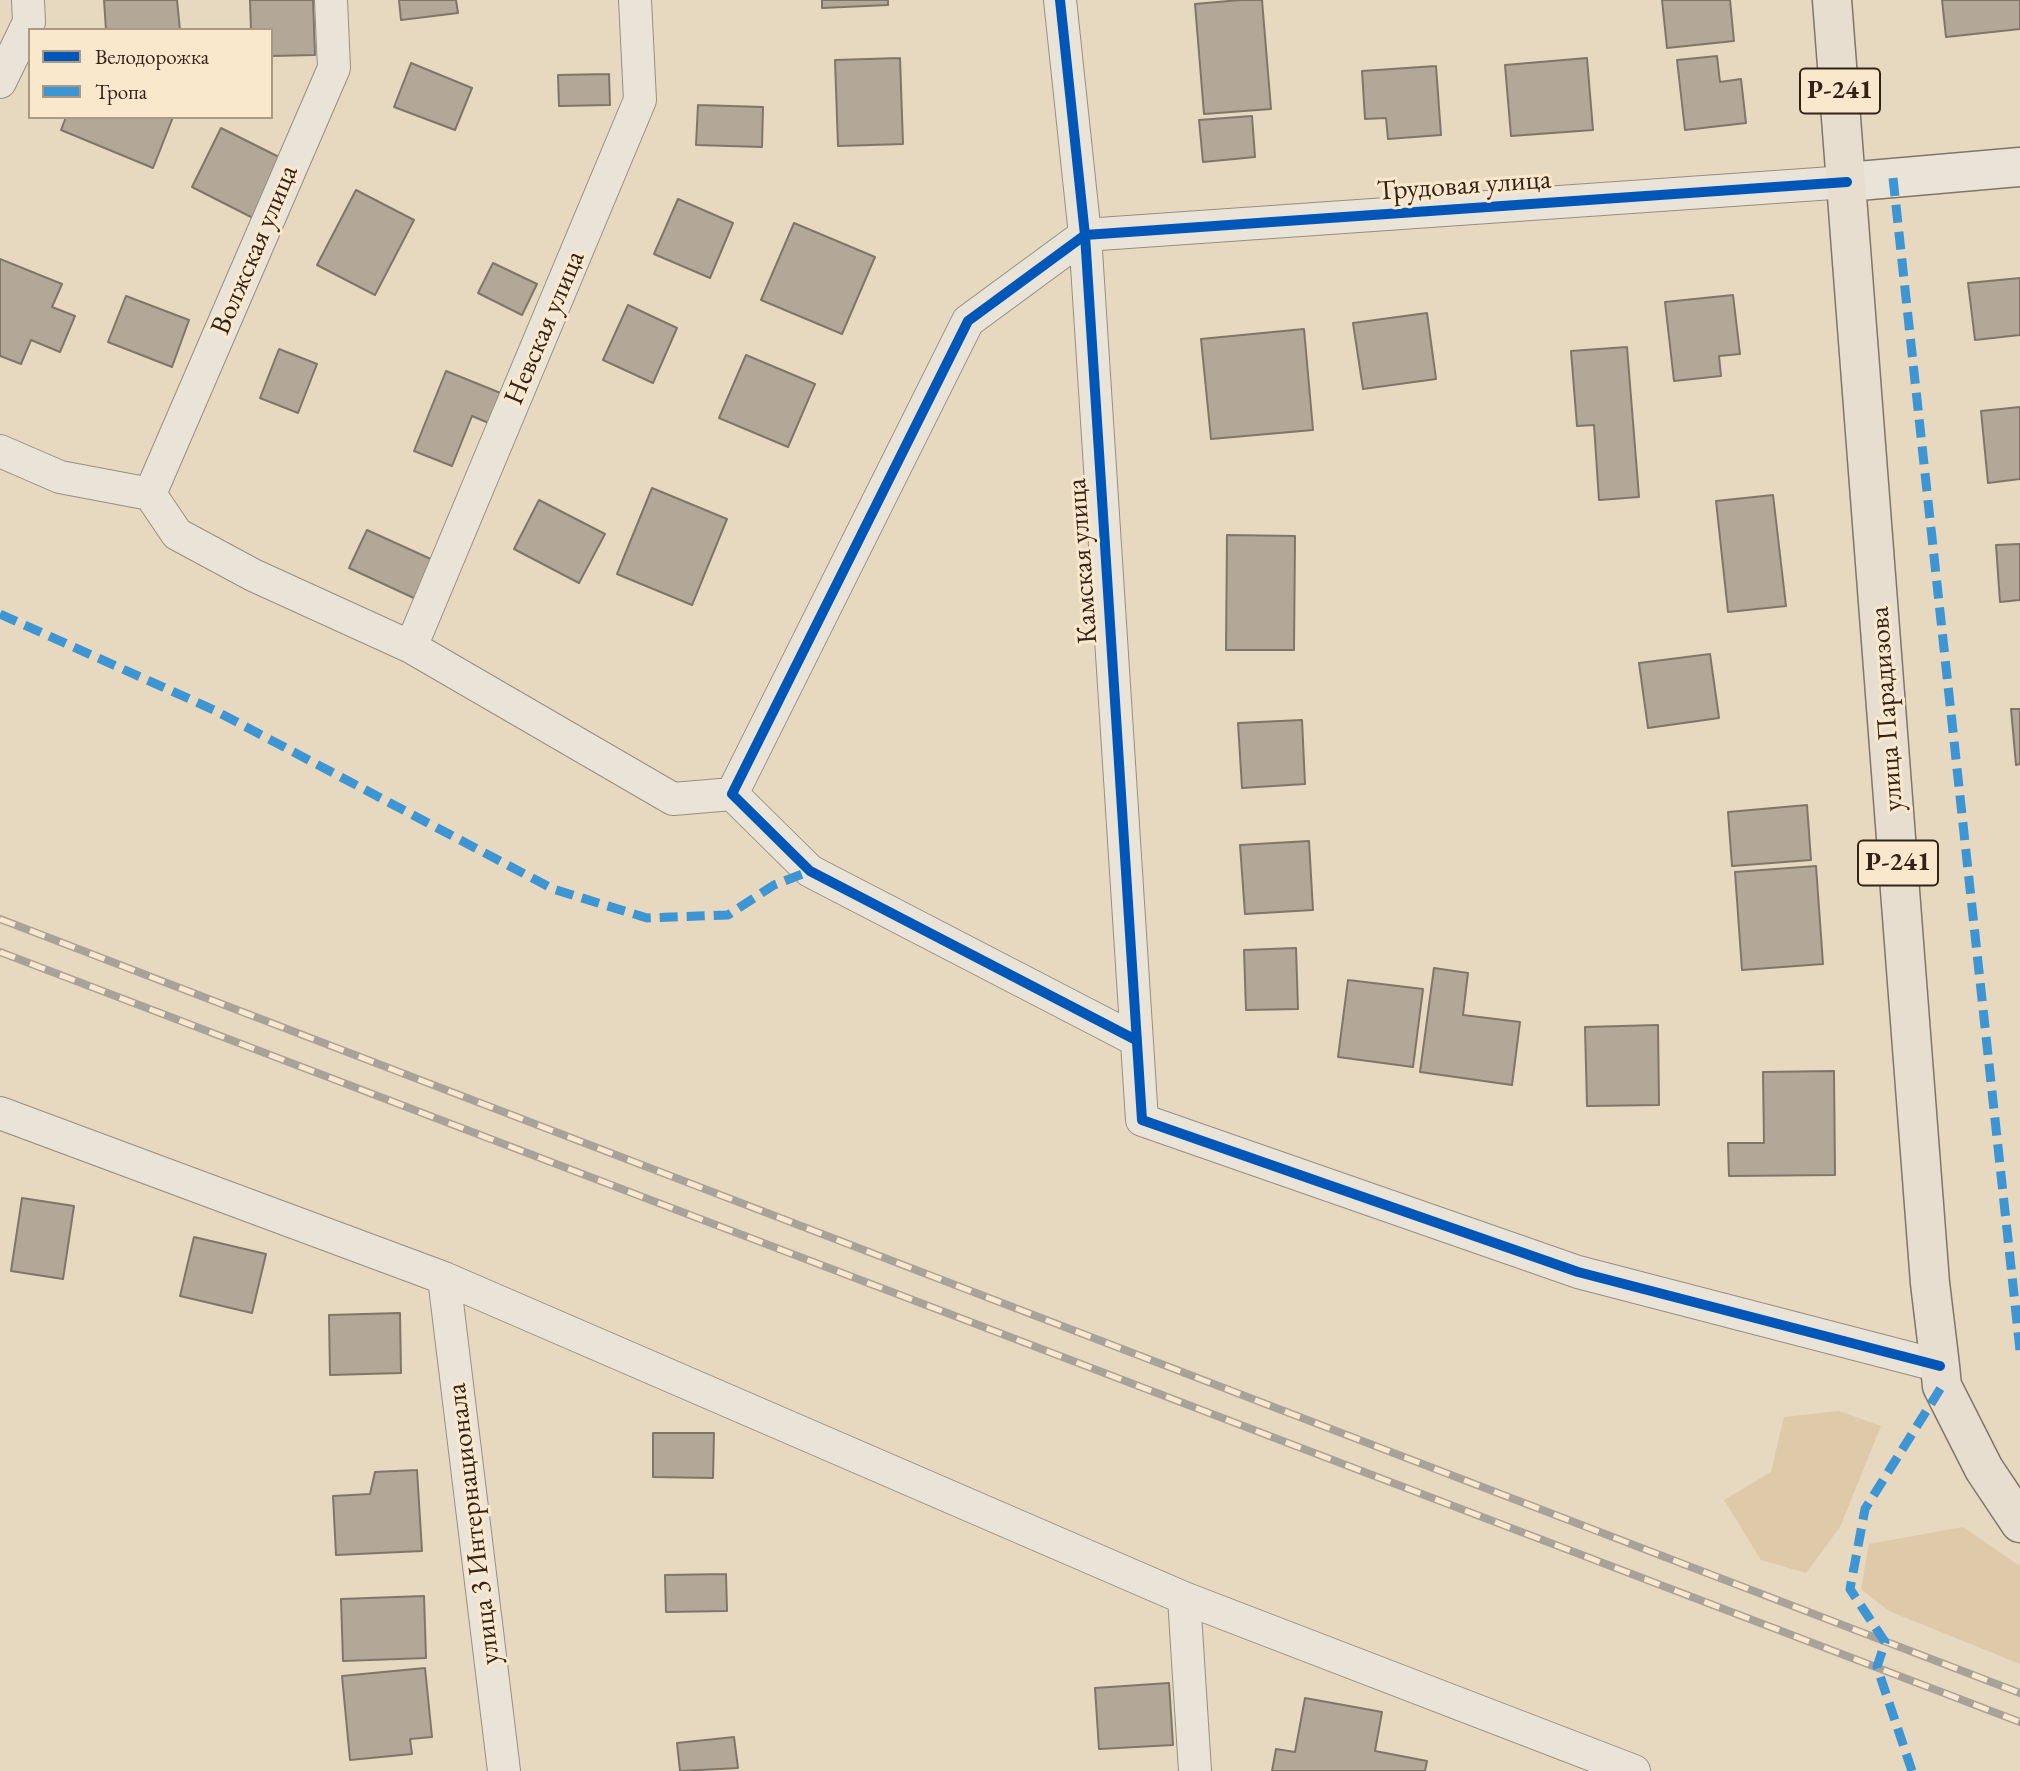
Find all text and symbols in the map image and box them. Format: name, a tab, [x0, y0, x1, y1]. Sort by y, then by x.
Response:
legend	[28, 28, 273, 119]
text: Велодорожка	[95, 43, 209, 70]
road number: Р-241	[1800, 68, 1880, 114]
text: Тропа	[95, 78, 147, 105]
street label: Волжская улица	[204, 160, 306, 340]
street label: Трудовая улица	[1376, 163, 1552, 209]
street label: Невская улица	[497, 246, 593, 410]
street label: Камская улица	[1060, 477, 1106, 645]
street label: улица Парадизова	[1863, 605, 1911, 813]
road number: Р-241	[1858, 841, 1938, 886]
street label: улица 3 Интернационала	[440, 1381, 508, 1667]

